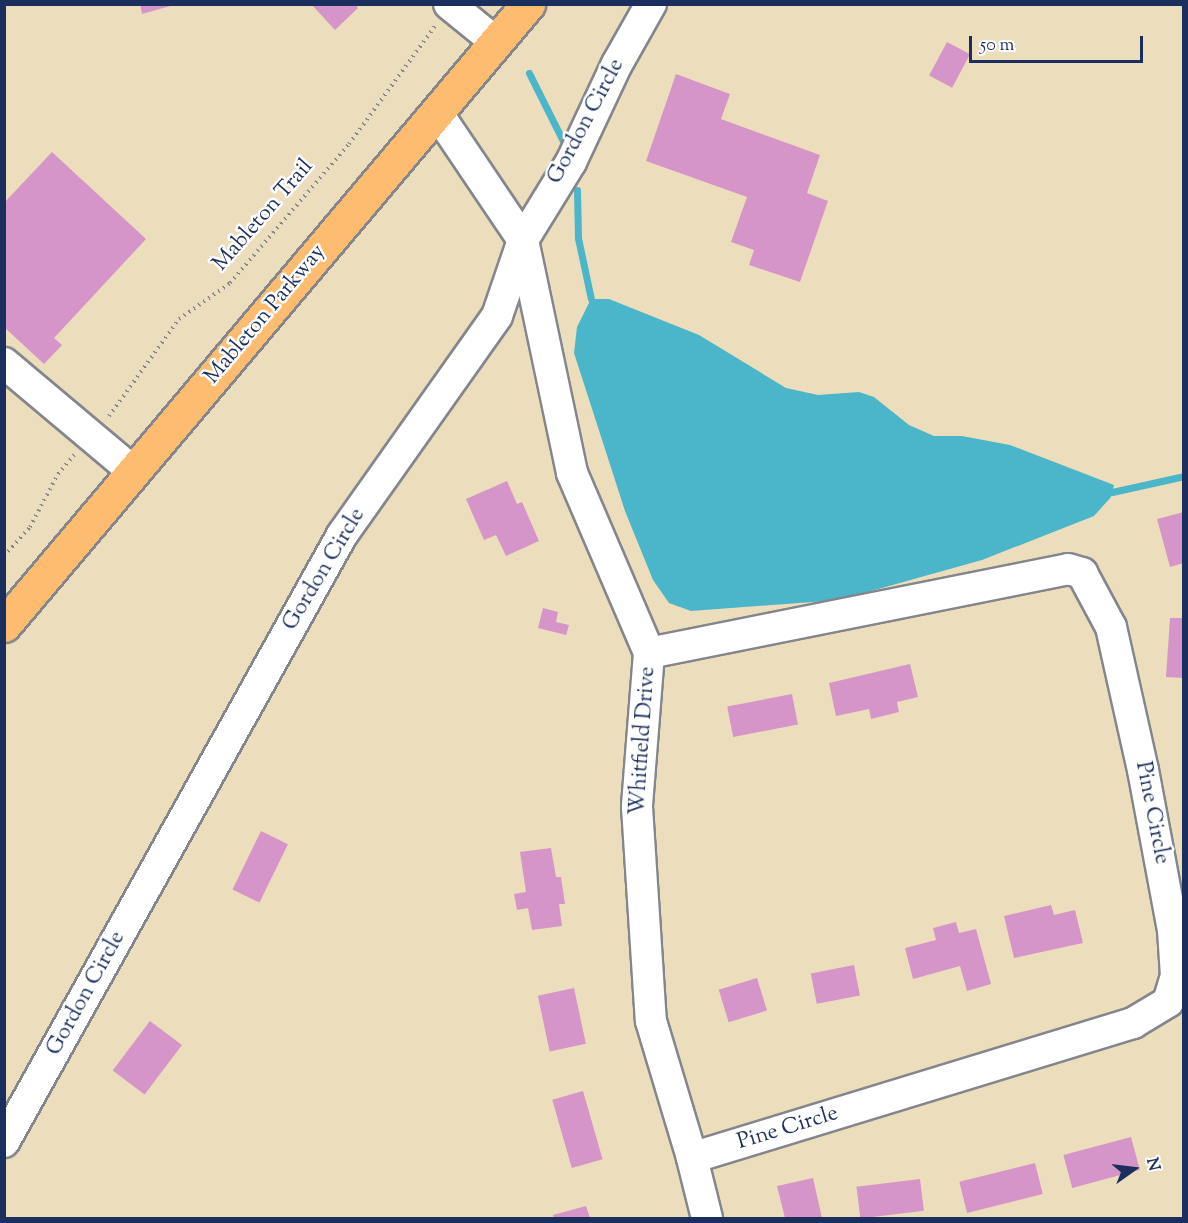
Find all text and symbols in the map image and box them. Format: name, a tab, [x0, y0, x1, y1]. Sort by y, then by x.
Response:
scale bar	[972, 24, 1146, 62]
text: 50 m	[980, 33, 1014, 59]
street label: Gordon Circle	[543, 55, 631, 189]
street label: Mableton Trail	[208, 155, 320, 277]
street label: Mableton Parkway	[200, 240, 332, 390]
street label: Gordon Circle	[278, 504, 372, 636]
street label: Whitfield Drive	[626, 666, 662, 816]
street label: Pine Circle	[1128, 759, 1174, 867]
street label: Gordon Circle	[42, 927, 132, 1061]
street label: Pine Circle	[734, 1101, 842, 1157]
north arrow	[1104, 1139, 1164, 1199]
text: N	[1139, 1156, 1165, 1174]

